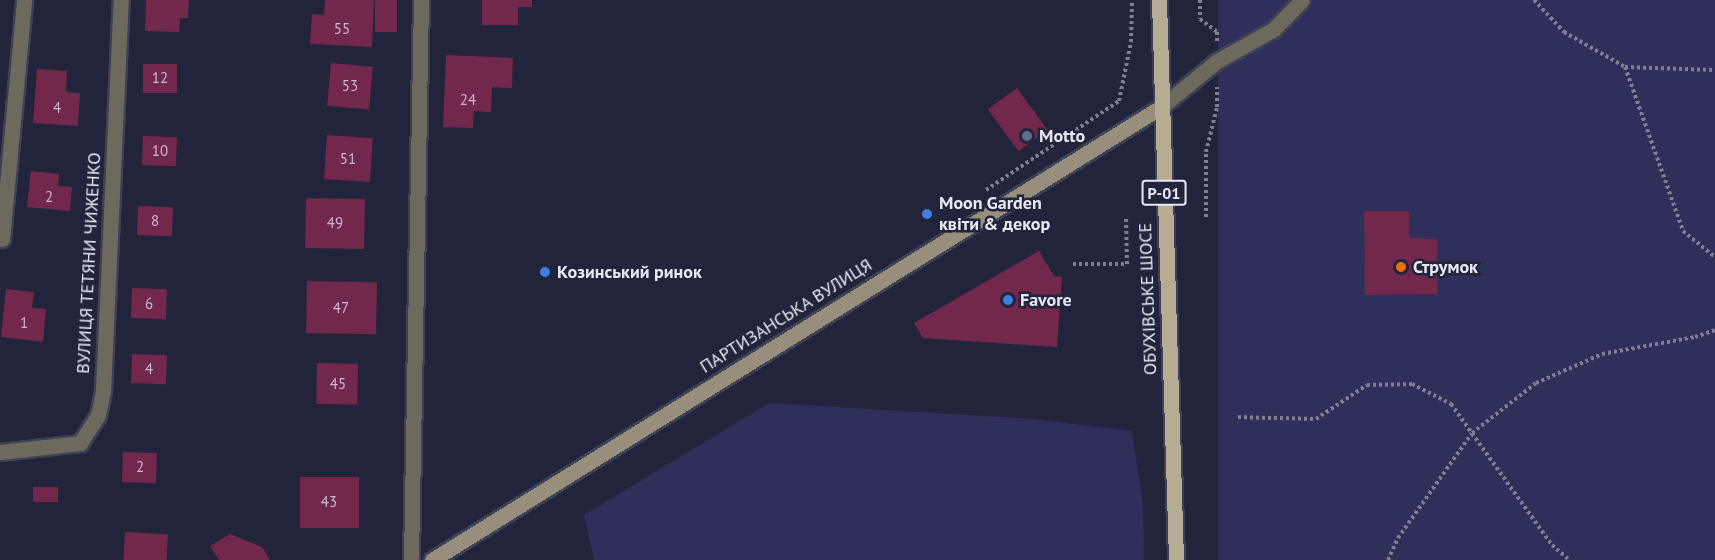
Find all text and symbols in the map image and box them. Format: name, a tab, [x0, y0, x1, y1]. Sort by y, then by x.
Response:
house number: 55	[334, 20, 350, 38]
house number: 12	[152, 69, 168, 87]
house number: 53	[342, 77, 358, 95]
house number: 24	[460, 91, 476, 109]
house number: 4	[53, 99, 61, 117]
place label: Motto	[1039, 125, 1085, 147]
marker: Motto	[1020, 129, 1034, 143]
house number: 10	[152, 142, 168, 160]
house number: 51	[340, 150, 356, 168]
street label: ВУЛИЦЯ ТЕТЯНИ ЧИЖЕНКО	[72, 151, 106, 375]
road number: Р-01	[1142, 180, 1186, 206]
house number: 2	[45, 188, 53, 206]
place label: Moon Garden квіти & декор	[939, 193, 1050, 236]
marker: Moon Garden квіти & декор	[920, 207, 934, 221]
house number: 8	[151, 212, 159, 230]
house number: 49	[327, 214, 343, 232]
street label: ОБУХІВСЬКЕ ШОСЕ	[1135, 222, 1161, 376]
street label: ПАРТИЗАНСЬКА ВУЛИЦЯ	[696, 254, 876, 378]
place label: Струмок	[1413, 256, 1478, 278]
marker: Струмок	[1394, 260, 1408, 274]
place label: Козинський ринок	[557, 261, 702, 283]
marker: Козинський ринок	[538, 265, 552, 279]
place label: Favore	[1020, 289, 1072, 311]
marker: Favore	[1001, 293, 1015, 307]
house number: 6	[145, 295, 153, 313]
house number: 47	[333, 299, 349, 317]
house number: 1	[20, 314, 28, 332]
house number: 4	[145, 360, 153, 378]
house number: 45	[330, 375, 346, 393]
house number: 2	[136, 458, 144, 476]
house number: 43	[321, 493, 337, 511]

